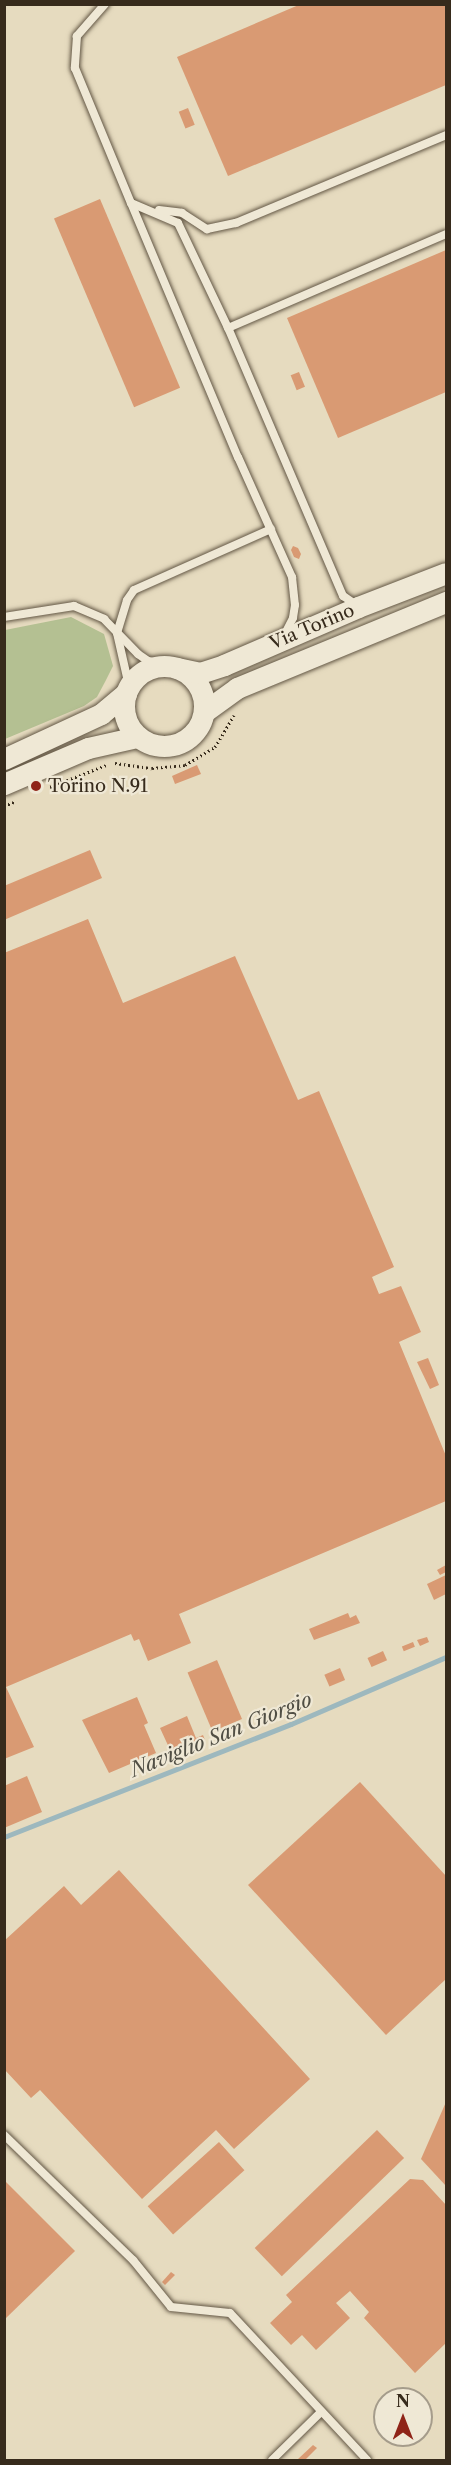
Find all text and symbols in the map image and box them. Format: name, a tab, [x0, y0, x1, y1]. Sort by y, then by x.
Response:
street label: Via Torino	[266, 599, 358, 655]
place label: Torino N.91	[48, 775, 148, 797]
marker: Torino N.91	[29, 779, 43, 793]
water label: Naviglio San Giorgio	[127, 1688, 315, 1782]
north arrow	[373, 2387, 433, 2447]
text: N	[396, 2391, 410, 2411]

